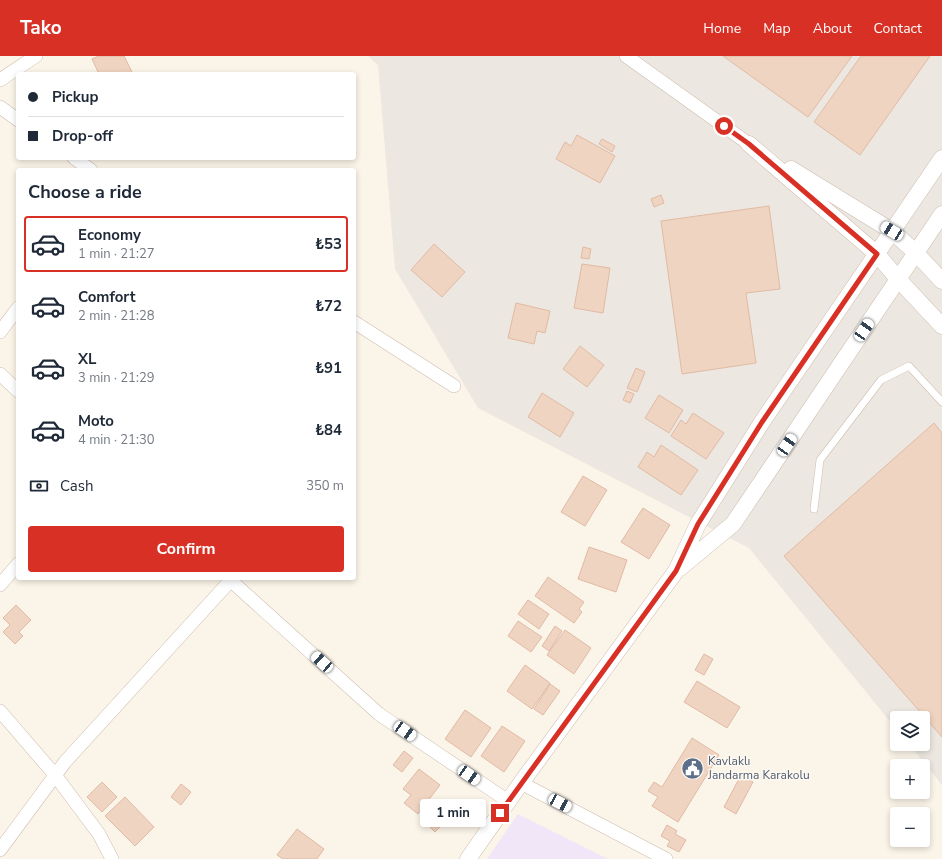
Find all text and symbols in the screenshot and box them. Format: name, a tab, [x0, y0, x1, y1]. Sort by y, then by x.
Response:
text: Tako	[20, 15, 62, 41]
text: Home	[703, 19, 741, 38]
text: Map	[763, 19, 791, 38]
text: About	[813, 19, 852, 38]
text: Contact	[874, 19, 922, 38]
text: Pickup	[52, 87, 98, 107]
route start	[715, 117, 733, 135]
text: Drop-off	[52, 126, 113, 146]
text: Choose a ride	[28, 180, 142, 204]
car	[879, 220, 905, 242]
text: Economy	[78, 225, 141, 245]
icon: car	[30, 226, 66, 262]
text: ₺53	[315, 234, 342, 254]
text: 1 min · 21:27	[78, 245, 154, 263]
text: Comfort	[78, 287, 135, 307]
icon: car	[30, 288, 66, 324]
text: ₺72	[315, 296, 342, 316]
text: 2 min · 21:28	[78, 307, 154, 325]
car	[852, 317, 876, 343]
text: XL	[78, 349, 97, 369]
icon: car	[30, 350, 66, 386]
text: ₺91	[315, 358, 342, 378]
text: 3 min · 21:29	[78, 369, 154, 387]
text: Moto	[78, 411, 114, 431]
icon: car	[30, 412, 66, 448]
text: ₺84	[315, 420, 342, 440]
text: 4 min · 21:30	[78, 431, 154, 449]
car	[775, 432, 799, 458]
icon: cash	[28, 475, 50, 497]
text: Cash	[60, 476, 94, 496]
text: 350 m	[306, 477, 344, 495]
button: Confirm	[28, 526, 344, 572]
car	[309, 650, 335, 674]
map controls	[890, 711, 930, 847]
button: layers	[890, 711, 930, 751]
car	[392, 719, 418, 743]
place label: Kavlaklı Jandarma Karakolu	[707, 753, 810, 783]
public building icon: Kavlaklı Jandarma Karakolu	[679, 755, 705, 781]
button: +	[890, 759, 930, 799]
car	[456, 763, 482, 787]
car	[547, 792, 573, 814]
callout: 1 min	[420, 799, 486, 827]
text: 1 min	[436, 804, 470, 822]
route end	[491, 804, 509, 822]
button: −	[890, 807, 930, 847]

